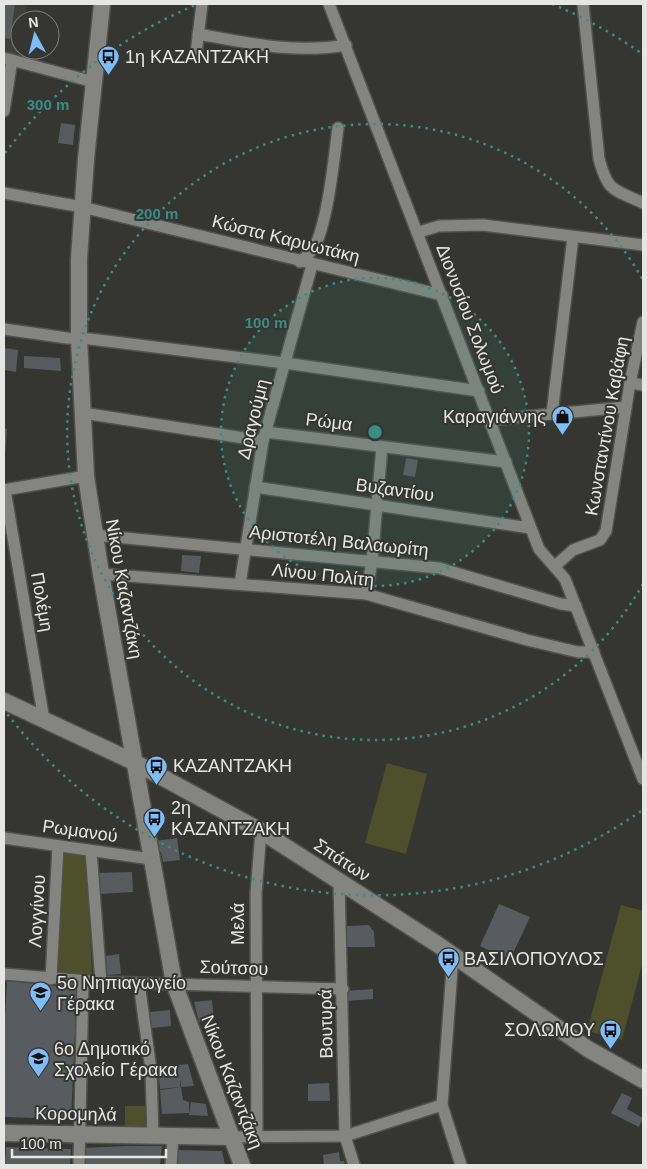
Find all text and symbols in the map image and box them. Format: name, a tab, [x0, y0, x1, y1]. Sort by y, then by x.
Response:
north arrow	[10, 10, 60, 60]
text: N	[27, 14, 39, 31]
bus stop icon: 1η ΚΑΖΑΝΤΖΑΚΗ	[97, 45, 121, 76]
place label: 1η ΚΑΖΑΝΤΖΑΚΗ	[125, 47, 269, 67]
text: 300 m	[27, 96, 69, 113]
text: 200 m	[136, 205, 178, 222]
street label: Κώστα Καρυωτάκη	[210, 211, 362, 267]
street label: Διονυσίου Σολωμού	[432, 241, 508, 397]
text: 100 m	[245, 314, 287, 331]
street label: Κωνσταντίνου Καβάφη	[581, 335, 633, 517]
street label: Δραγούμη	[233, 377, 273, 461]
shop icon: Καραγιάννης	[550, 405, 574, 436]
place label: Καραγιάννης	[443, 407, 546, 427]
street label: Ρώμα	[305, 409, 353, 435]
centre of rings	[366, 423, 384, 441]
street label: Βυζαντίου	[355, 475, 435, 505]
street label: Νίκου Καζαντζάκη	[102, 517, 146, 661]
street label: Αριστοτέλη Βαλαωρίτη	[248, 522, 430, 560]
street label: Λίνου Πολίτη	[271, 560, 375, 590]
street label: Πολέμη	[27, 571, 57, 633]
bus stop icon: ΚΑΖΑΝΤΖΑΚΗ	[145, 754, 169, 785]
place label: ΚΑΖΑΝΤΖΑΚΗ	[173, 756, 292, 776]
place label: 2η ΚΑΖΑΝΤΖΑΚΗ	[171, 798, 290, 839]
bus stop icon: 2η ΚΑΖΑΝΤΖΑΚΗ	[143, 806, 167, 837]
street label: Ρωμανού	[41, 816, 119, 846]
street label: Σπάτων	[310, 835, 374, 885]
street label: Λογγίνου	[25, 874, 49, 948]
street label: Μελά	[228, 903, 248, 945]
bus stop icon: ΒΑΣΙΛΟΠΟΥΛΟΣ	[436, 947, 460, 978]
place label: ΒΑΣΙΛΟΠΟΥΛΟΣ	[464, 949, 604, 969]
street label: Σούτσου	[199, 957, 269, 979]
place label: 5ο Νηπιαγωγείο Γέρακα	[57, 973, 186, 1014]
school or university icon: 5ο Νηπιαγωγείο Γέρακα	[29, 981, 53, 1012]
street label: Βουτυρά	[315, 989, 337, 1059]
street label: Νίκου Καζαντζάκη	[197, 1012, 267, 1152]
bus stop icon: ΣΟΛΩΜΟΥ	[599, 1018, 623, 1049]
place label: ΣΟΛΩΜΟΥ	[504, 1020, 595, 1040]
place label: 6ο Δημοτικό Σχολείο Γέρακα	[54, 1039, 178, 1080]
school or university icon: 6ο Δημοτικό Σχολείο Γέρακα	[26, 1047, 50, 1078]
street label: Κορομηλά	[35, 1103, 117, 1125]
scale bar	[12, 1126, 166, 1158]
text: 100 m	[20, 1135, 62, 1152]

